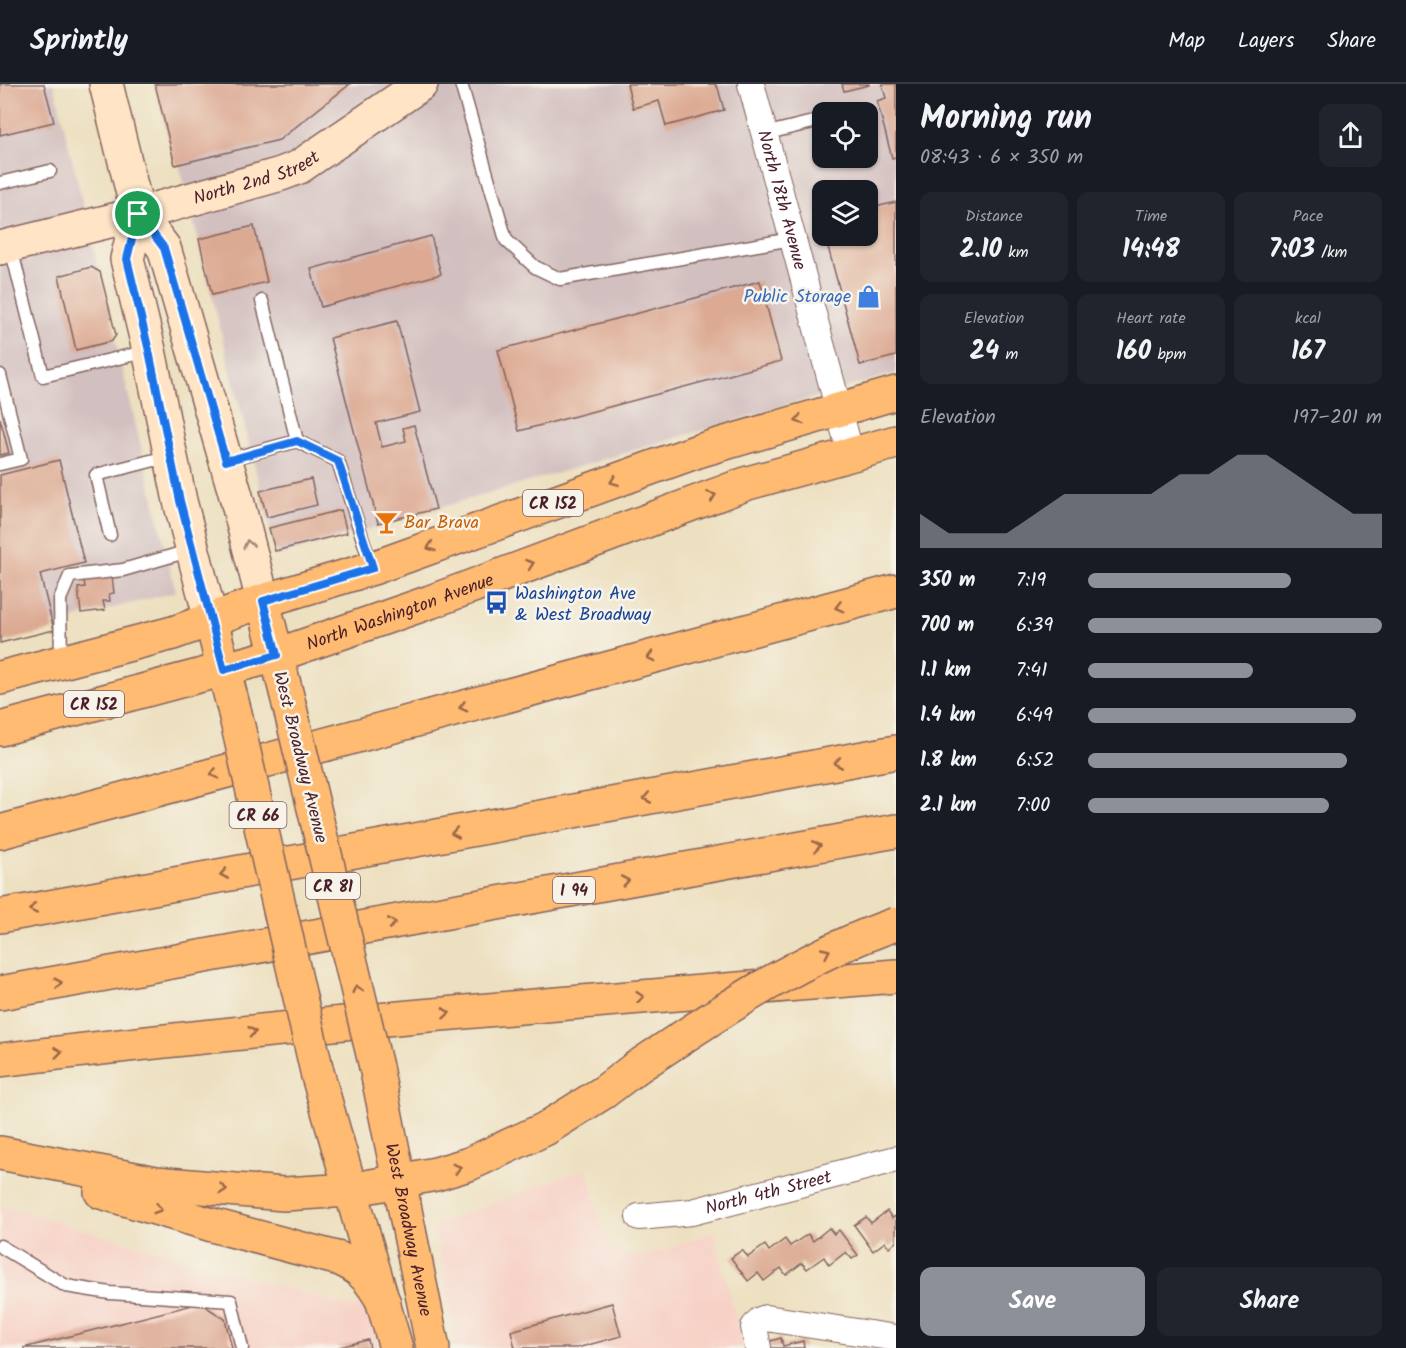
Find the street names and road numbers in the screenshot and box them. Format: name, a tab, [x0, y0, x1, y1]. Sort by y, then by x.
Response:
street label: North 18th Avenue	[748, 127, 813, 273]
street label: North 2nd Street	[190, 143, 327, 214]
road number: CR 152	[523, 490, 583, 516]
street label: North Washington Avenue	[303, 566, 498, 660]
street label: West Broadway Avenue	[264, 668, 335, 846]
road number: CR 152	[64, 691, 124, 717]
road number: CR 66	[230, 802, 286, 828]
road number: CR 81	[306, 873, 360, 899]
road number: I 94	[553, 877, 595, 903]
street label: West Broadway Avenue	[376, 1141, 439, 1319]
street label: North 4th Street	[702, 1163, 836, 1224]

